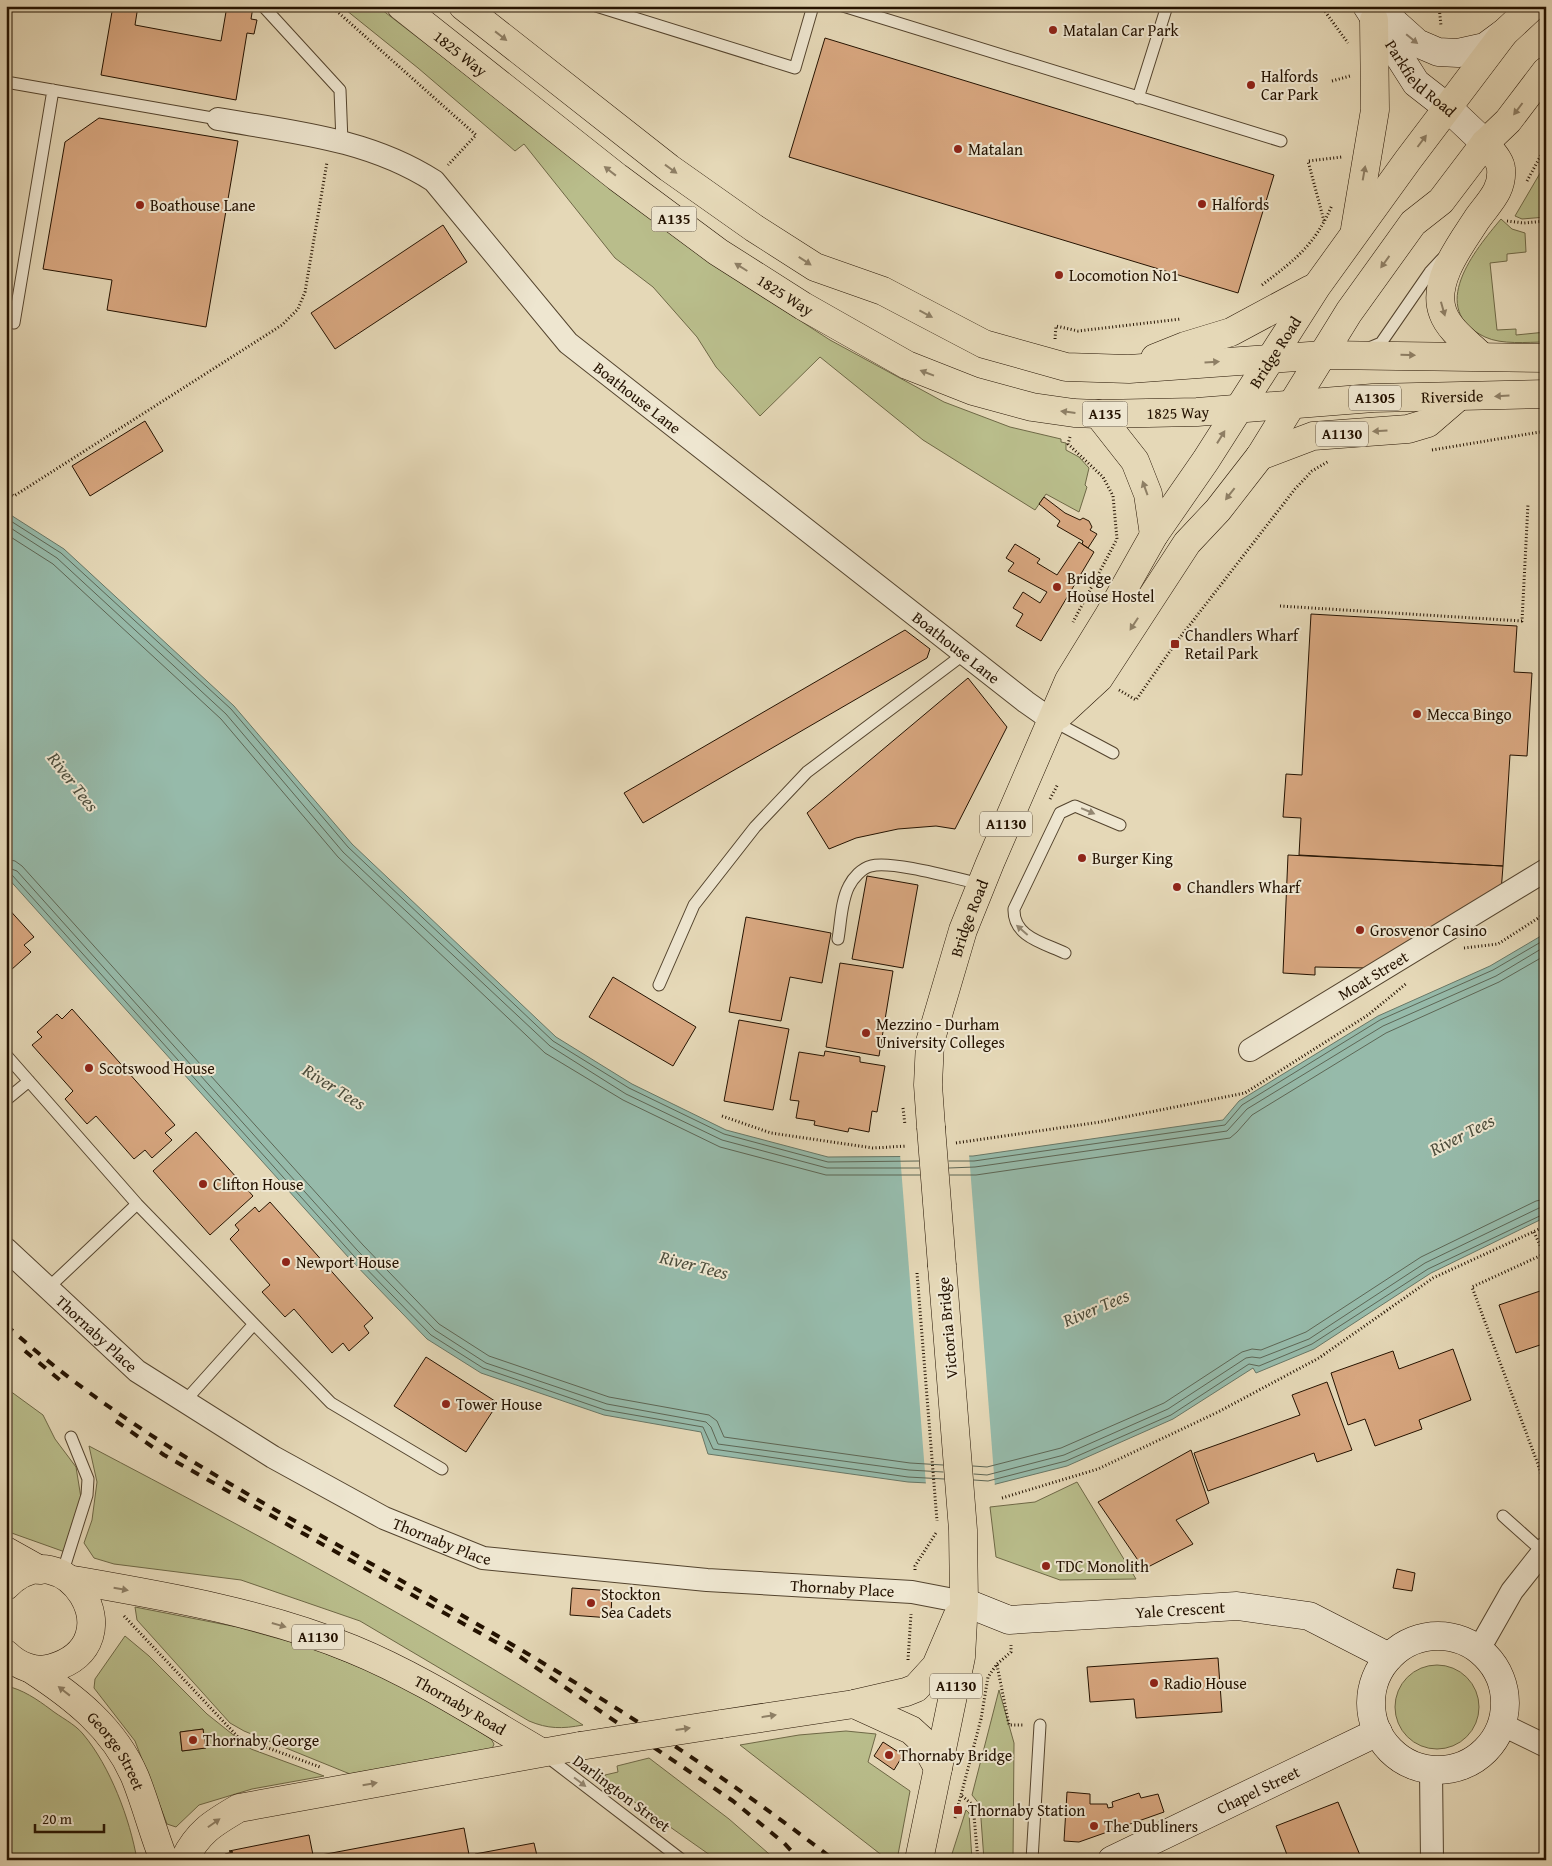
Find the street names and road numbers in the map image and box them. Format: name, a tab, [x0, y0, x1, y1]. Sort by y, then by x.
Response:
street label: 1825 Way	[428, 24, 493, 82]
street label: Parkfield Road	[1379, 35, 1463, 123]
road number: A135	[652, 206, 696, 232]
street label: 1825 Way	[752, 268, 818, 322]
street label: Bridge Road	[1243, 311, 1307, 393]
street label: Boathouse Lane	[589, 355, 686, 439]
street label: Riverside	[1421, 383, 1484, 409]
road number: A1305	[1349, 386, 1401, 410]
street label: 1825 Way	[1146, 399, 1210, 425]
road number: A135	[1082, 402, 1128, 426]
road number: A1130	[1316, 422, 1368, 446]
street label: Boathouse Lane	[907, 605, 1005, 689]
road number: A1130	[980, 812, 1032, 836]
street label: Bridge Road	[944, 875, 994, 960]
street label: Moat Street	[1333, 944, 1413, 1006]
street label: Victoria Bridge	[931, 1276, 963, 1380]
street label: Thornaby Place	[50, 1289, 143, 1378]
street label: Thornaby Place	[389, 1511, 492, 1571]
street label: Thornaby Place	[790, 1573, 895, 1603]
street label: Yale Crescent	[1135, 1595, 1226, 1624]
road number: A1130	[292, 1624, 344, 1650]
street label: Thornaby Road	[410, 1669, 511, 1741]
road number: A1130	[930, 1674, 982, 1698]
street label: George Street	[82, 1705, 151, 1794]
street label: Darlington Street	[568, 1748, 676, 1838]
street label: Chapel Street	[1212, 1759, 1304, 1820]

